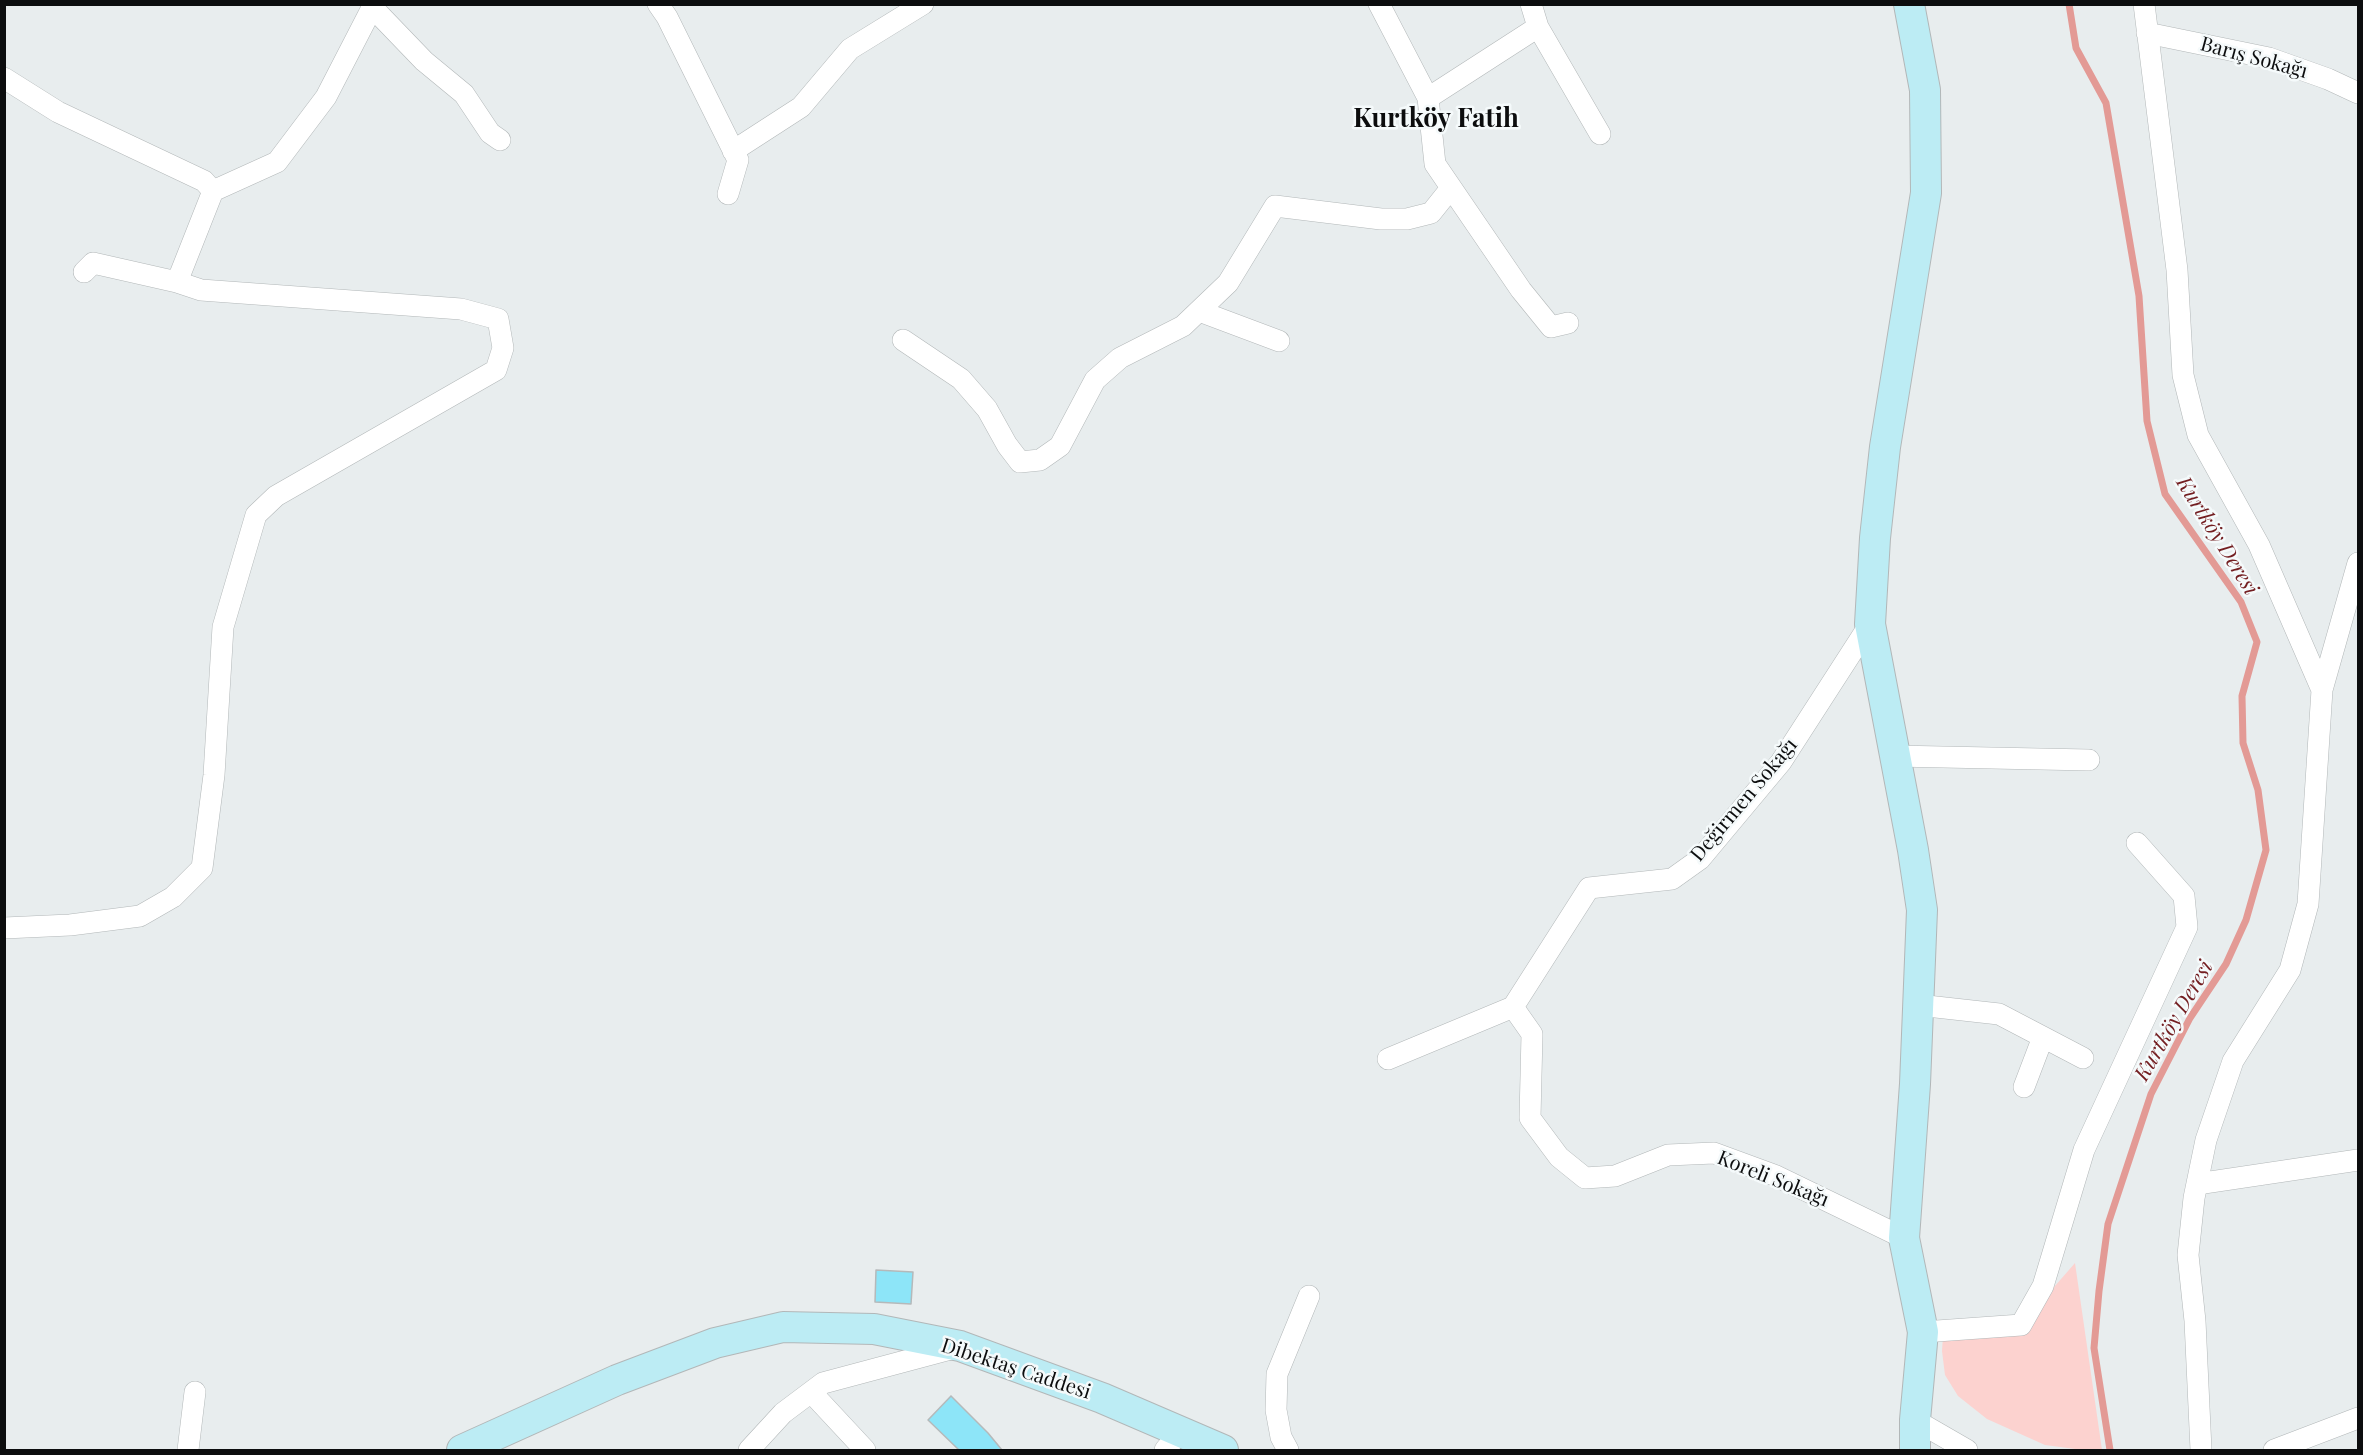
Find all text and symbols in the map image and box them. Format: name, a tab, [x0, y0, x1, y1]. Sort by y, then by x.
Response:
street label: Barış Sokağı	[2198, 32, 2310, 84]
district label: Kurtköy Fatih	[1353, 103, 1519, 135]
water label: Kurtköy Deresi	[2171, 472, 2263, 600]
street label: Değirmen Sokağı	[1685, 734, 1803, 866]
water label: Kurtköy Deresi	[2129, 956, 2219, 1086]
street label: Koreli Sokağı	[1714, 1146, 1832, 1212]
street label: Dibektaş Caddesi	[938, 1334, 1094, 1404]

